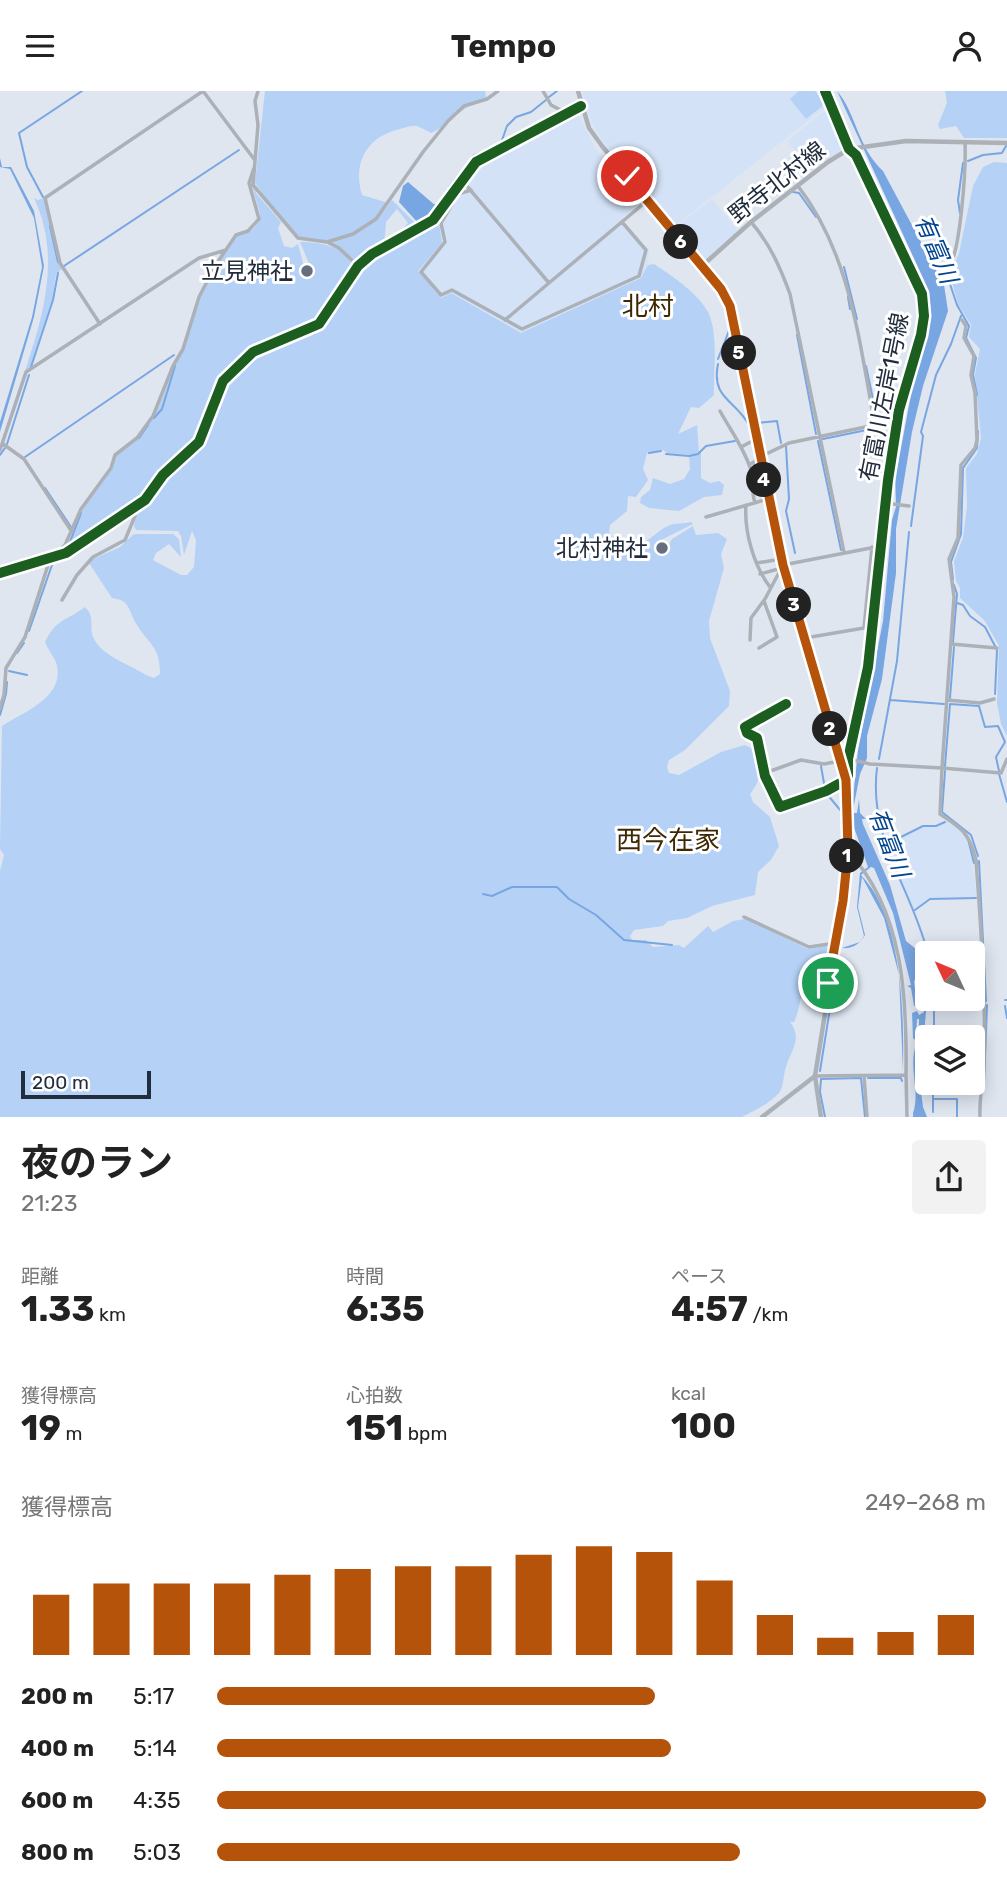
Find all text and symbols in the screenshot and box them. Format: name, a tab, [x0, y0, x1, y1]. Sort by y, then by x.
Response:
icon: menu	[21, 27, 59, 65]
text: Tempo	[451, 27, 556, 65]
icon: person	[948, 27, 986, 65]
street label: 野寺北村線	[723, 136, 831, 228]
pin	[597, 146, 657, 206]
icon: check	[608, 157, 646, 195]
water label: 有富川	[909, 210, 964, 290]
pin: 6	[664, 225, 698, 259]
text: 6	[674, 230, 687, 253]
place label: 立見神社	[201, 257, 293, 285]
marker: 立見神社	[299, 263, 315, 279]
district label: 北村	[622, 291, 674, 322]
street label: 有富川左岸1号線	[854, 310, 914, 484]
pin: 5	[722, 335, 756, 371]
text: 5	[732, 341, 745, 364]
pin: 4	[746, 463, 782, 497]
text: 4	[757, 468, 770, 491]
place label: 北村神社	[556, 534, 648, 562]
marker: 北村神社	[654, 540, 670, 556]
pin: 3	[776, 587, 812, 623]
text: 3	[787, 593, 800, 616]
pin: 2	[812, 711, 848, 747]
text: 2	[823, 717, 836, 740]
water label: 有富川	[863, 804, 916, 884]
district label: 西今在家	[616, 825, 720, 856]
pin: 1	[830, 839, 864, 873]
text: 1	[842, 844, 851, 867]
north arrow	[915, 941, 985, 1011]
map controls	[915, 941, 985, 1095]
pin	[798, 953, 858, 1013]
icon: arrive	[809, 964, 847, 1002]
button: layers	[915, 1025, 985, 1095]
scale bar	[21, 1068, 150, 1100]
text: 200 m	[32, 1071, 89, 1094]
text: 夜のラン	[21, 1140, 173, 1186]
button: share	[912, 1140, 986, 1214]
text: 21:23	[21, 1189, 78, 1217]
text: 距離	[21, 1265, 59, 1288]
text: 時間	[346, 1265, 384, 1288]
text: ペース	[671, 1265, 727, 1288]
text: 1.33	[21, 1288, 94, 1330]
text: 6:35	[346, 1288, 425, 1330]
text: 4:57	[671, 1288, 748, 1330]
text: km	[94, 1303, 126, 1326]
text: /km	[748, 1303, 788, 1326]
text: kcal	[671, 1382, 706, 1405]
text: 獲得標高	[21, 1384, 97, 1407]
text: 心拍数	[346, 1384, 403, 1407]
text: 100	[671, 1405, 736, 1447]
text: 19	[21, 1407, 61, 1449]
text: 151	[346, 1407, 403, 1449]
text: m	[61, 1422, 82, 1445]
text: bpm	[403, 1422, 447, 1445]
text: 249–268 m	[865, 1488, 986, 1516]
text: 獲得標高	[21, 1493, 113, 1521]
text: 200 m	[21, 1682, 93, 1710]
text: 5:17	[133, 1682, 174, 1710]
text: 400 m	[21, 1734, 94, 1762]
text: 5:14	[133, 1734, 177, 1762]
text: 600 m	[21, 1786, 93, 1814]
text: 4:35	[133, 1786, 181, 1814]
text: 800 m	[21, 1838, 94, 1866]
text: 5:03	[133, 1838, 181, 1866]

